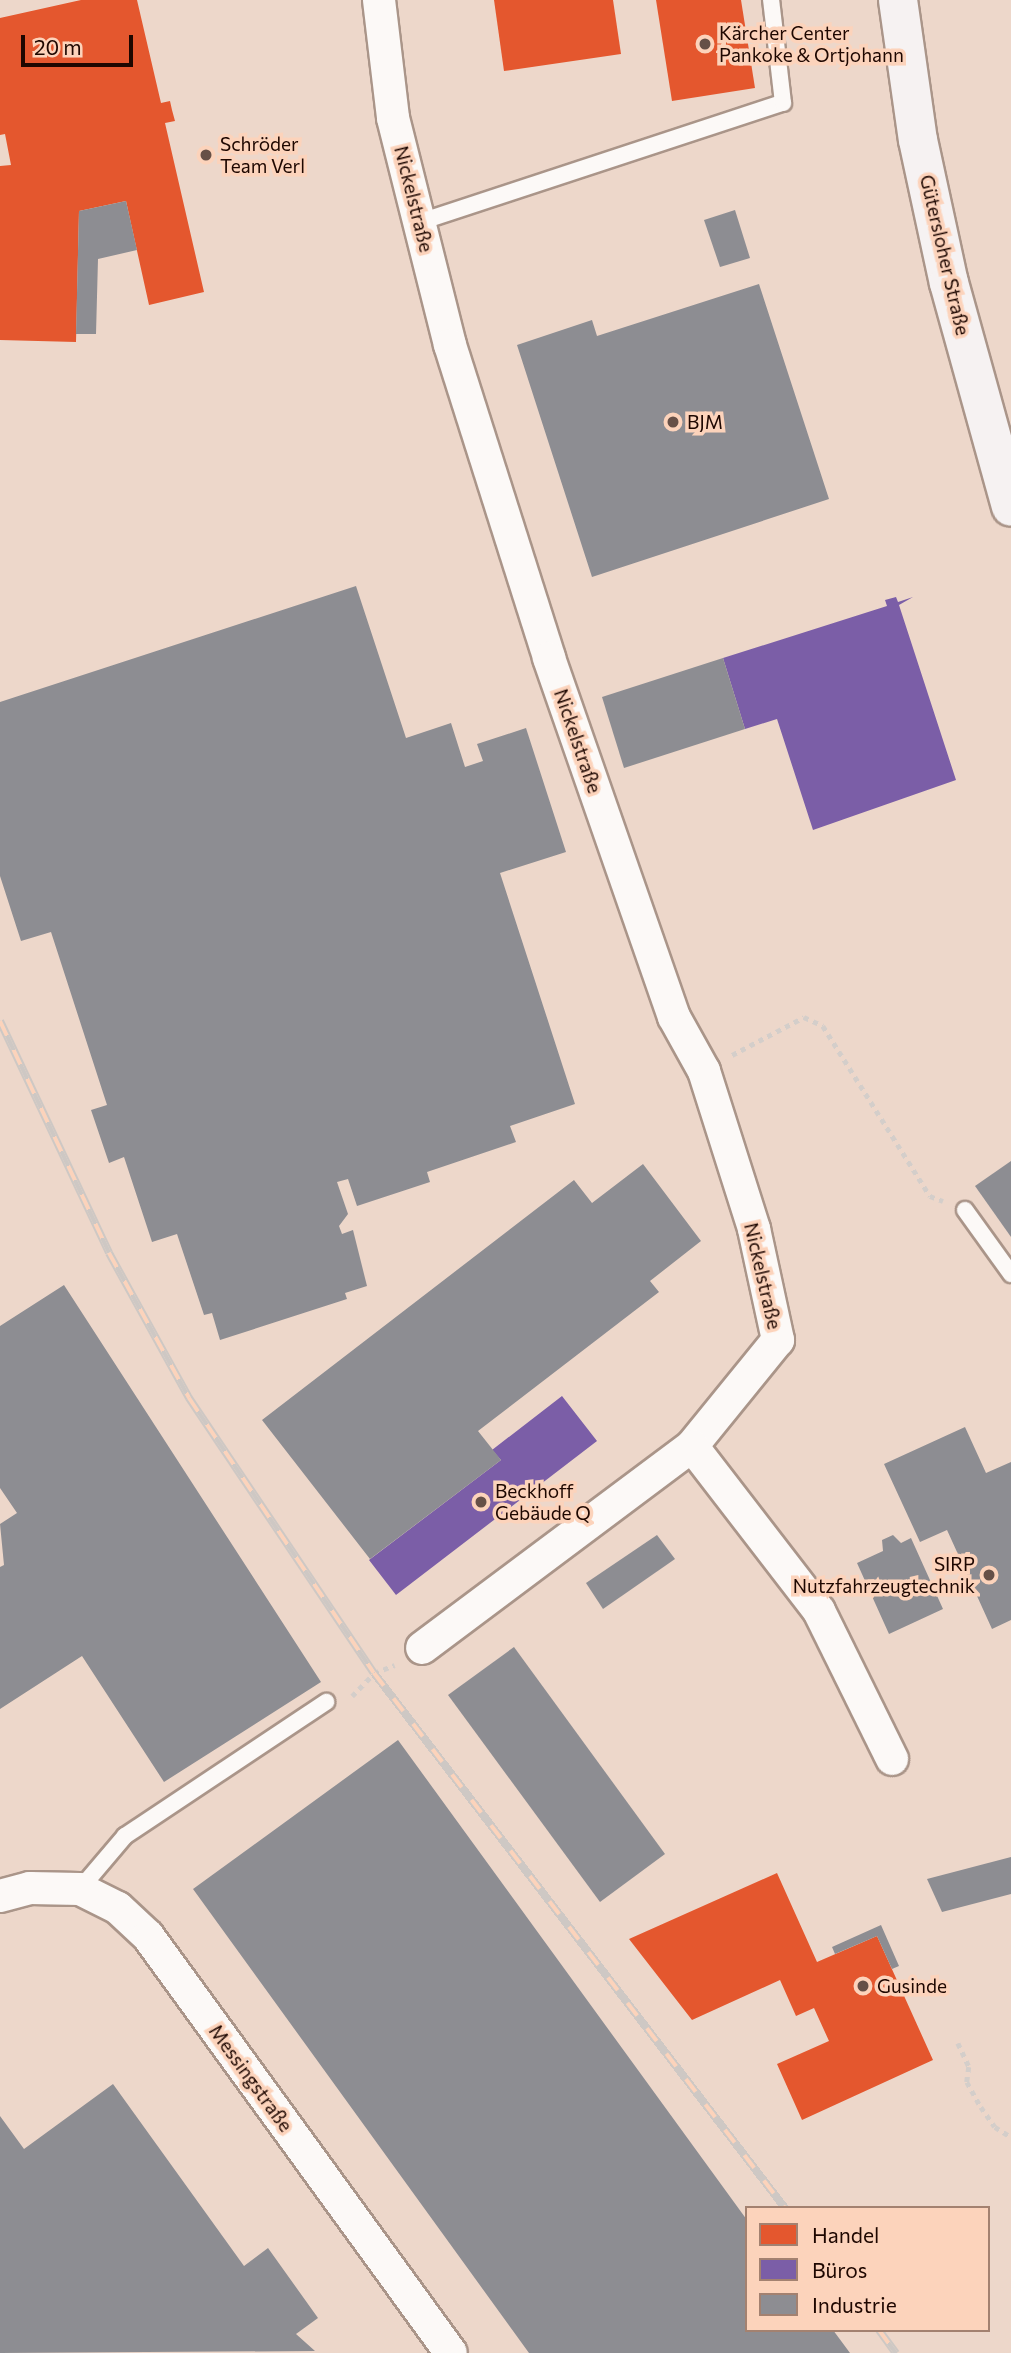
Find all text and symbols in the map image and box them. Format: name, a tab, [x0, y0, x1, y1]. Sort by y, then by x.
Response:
scale bar	[24, 21, 136, 65]
place label: Kärcher Center Pankoke & Ortjohann	[719, 22, 904, 66]
text: 20 m	[34, 34, 82, 59]
marker: Kärcher Center Pankoke & Ortjohann	[697, 36, 713, 52]
place label: Schröder Team Verl	[220, 133, 305, 177]
street label: Nickelstraße	[390, 144, 438, 254]
marker: Schröder Team Verl	[198, 147, 214, 163]
street label: Gütersloher Straße	[915, 173, 975, 337]
place label: BJM	[687, 411, 723, 433]
marker: BJM	[665, 414, 681, 430]
street label: Nickelstraße	[550, 686, 606, 796]
street label: Nickelstraße	[740, 1221, 786, 1331]
place label: Beckhoff Gebäude Q	[495, 1480, 591, 1524]
marker: Beckhoff Gebäude Q	[473, 1494, 489, 1510]
place label: SIRP Nutzfahrzeugtechnik	[793, 1553, 975, 1597]
marker: SIRP Nutzfahrzeugtechnik	[981, 1567, 997, 1583]
place label: Gusinde	[877, 1975, 947, 1997]
marker: Gusinde	[855, 1978, 871, 1994]
street label: Messingstraße	[205, 2020, 297, 2136]
legend	[745, 2206, 990, 2332]
text: Handel	[812, 2222, 879, 2247]
text: Büros	[812, 2257, 867, 2282]
text: Industrie	[812, 2292, 897, 2317]

